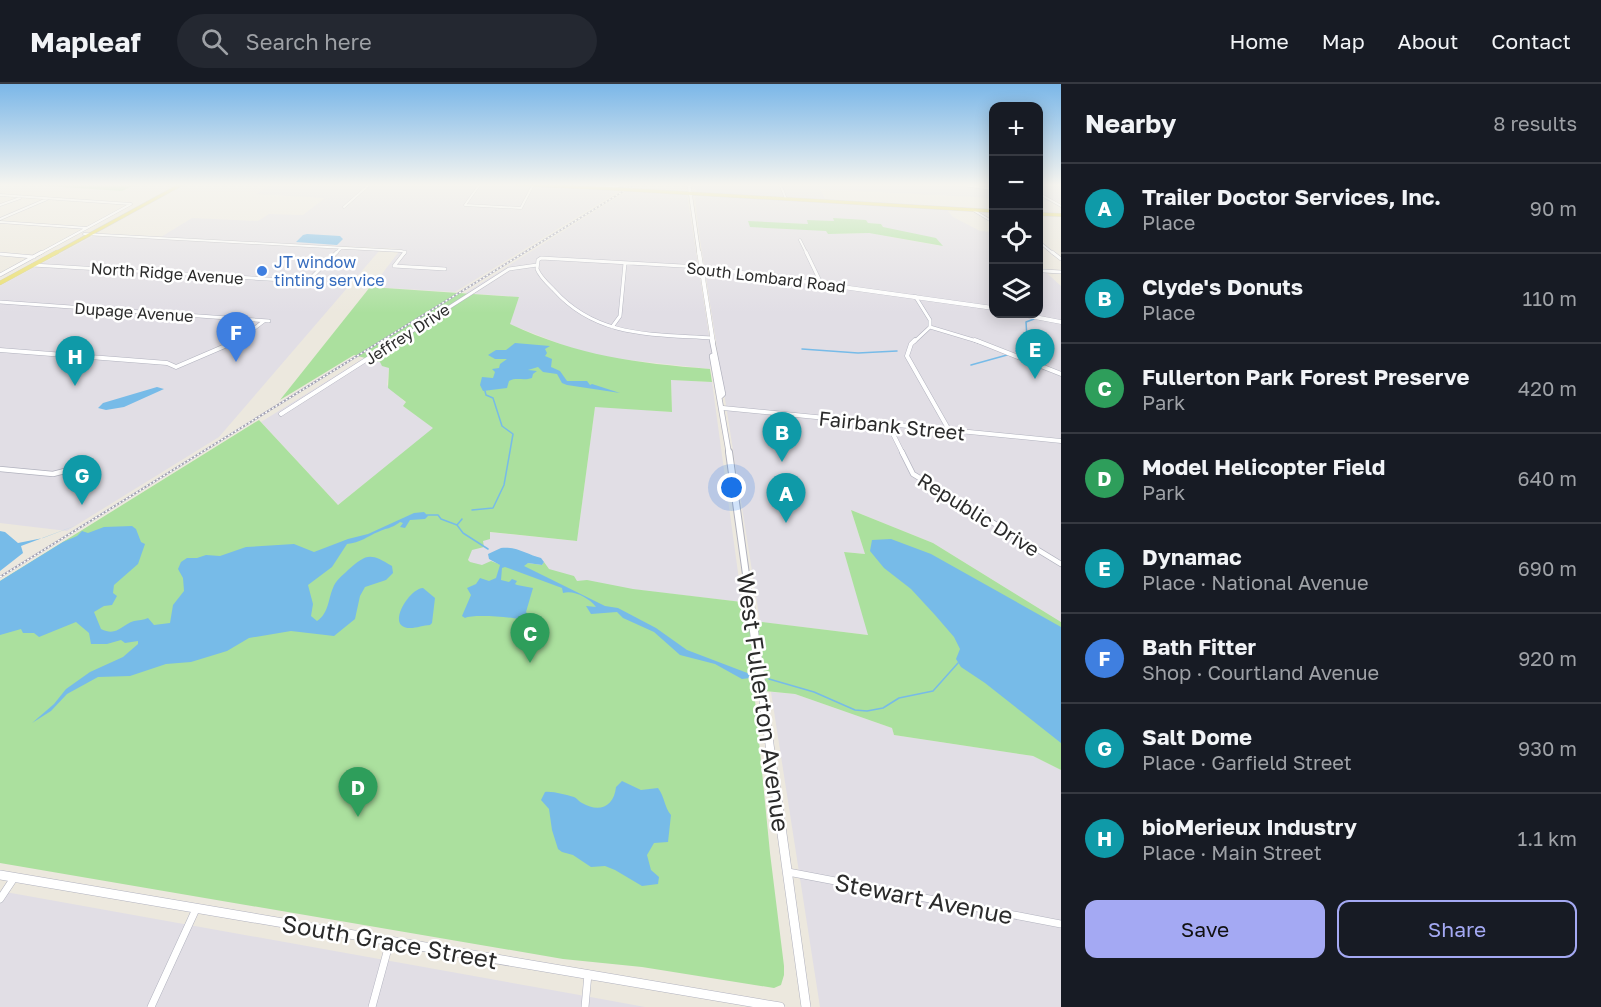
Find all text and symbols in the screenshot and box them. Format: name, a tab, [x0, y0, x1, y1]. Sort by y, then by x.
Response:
search box	[177, 14, 597, 68]
text: Mapleaf	[30, 25, 141, 58]
icon: search	[198, 25, 231, 58]
text: Search here	[246, 28, 372, 55]
text: Home	[1229, 28, 1289, 54]
text: Map	[1322, 28, 1365, 54]
text: About	[1398, 28, 1458, 54]
text: Contact	[1491, 28, 1571, 54]
map controls	[989, 102, 1043, 318]
button: +	[989, 102, 1043, 156]
text: Nearby	[1085, 108, 1176, 139]
text: 8 results	[1493, 111, 1577, 135]
button: −	[989, 156, 1043, 210]
text: Trailer Doctor Services, Inc.	[1142, 183, 1441, 210]
text: A	[1097, 196, 1112, 220]
text: 90 m	[1530, 196, 1577, 220]
button: locate	[989, 210, 1043, 264]
text: Place	[1142, 210, 1195, 234]
place label: JT window tinting service	[274, 252, 384, 290]
street label: South Lombard Road	[685, 257, 847, 297]
street label: North Ridge Avenue	[90, 258, 244, 288]
marker: JT window tinting service	[255, 264, 269, 278]
button: layers	[989, 264, 1043, 318]
text: Clyde's Donuts	[1142, 273, 1303, 300]
text: B	[1097, 286, 1112, 310]
text: 110 m	[1523, 286, 1577, 310]
street label: Dupage Avenue	[74, 298, 194, 326]
street label: Jeffrey Drive	[361, 299, 453, 369]
text: Place	[1142, 300, 1195, 324]
pin: F	[216, 312, 256, 362]
pin: E	[1016, 330, 1054, 379]
pin: H	[56, 336, 94, 386]
text: Fullerton Park Forest Preserve	[1142, 363, 1470, 390]
text: C	[1097, 376, 1112, 400]
text: 420 m	[1518, 376, 1577, 400]
text: Park	[1142, 390, 1185, 414]
street label: Fairbank Street	[817, 405, 967, 445]
pin: B	[762, 412, 802, 462]
text: Model Helicopter Field	[1142, 453, 1385, 480]
pin: G	[62, 456, 101, 505]
text: D	[1097, 466, 1112, 490]
text: 640 m	[1518, 466, 1577, 490]
street label: Republic Drive	[914, 467, 1044, 561]
your location	[717, 473, 746, 502]
pin: A	[766, 474, 806, 523]
text: Park	[1142, 480, 1185, 504]
text: Dynamac	[1142, 543, 1242, 570]
text: E	[1098, 556, 1111, 580]
text: 690 m	[1518, 556, 1577, 580]
text: Place · National Avenue	[1142, 570, 1369, 594]
street label: West Fullerton Avenue	[731, 571, 797, 833]
pin: C	[510, 614, 550, 663]
text: Bath Fitter	[1142, 633, 1256, 660]
text: F	[1099, 646, 1110, 670]
text: 920 m	[1518, 646, 1577, 670]
text: Shop · Courtland Avenue	[1142, 660, 1379, 684]
text: Salt Dome	[1142, 723, 1252, 750]
text: G	[1097, 736, 1112, 760]
text: 930 m	[1518, 736, 1577, 760]
text: Place · Garfield Street	[1142, 750, 1352, 774]
pin: D	[338, 768, 378, 817]
text: bioMerieux Industry	[1142, 813, 1357, 840]
text: H	[1097, 826, 1112, 850]
text: 1.1 km	[1518, 826, 1577, 850]
text: Place · Main Street	[1142, 840, 1322, 864]
street label: Stewart Avenue	[832, 867, 1016, 929]
button: Save	[1085, 900, 1325, 958]
button: Share	[1337, 900, 1577, 958]
street label: South Grace Street	[280, 908, 500, 974]

